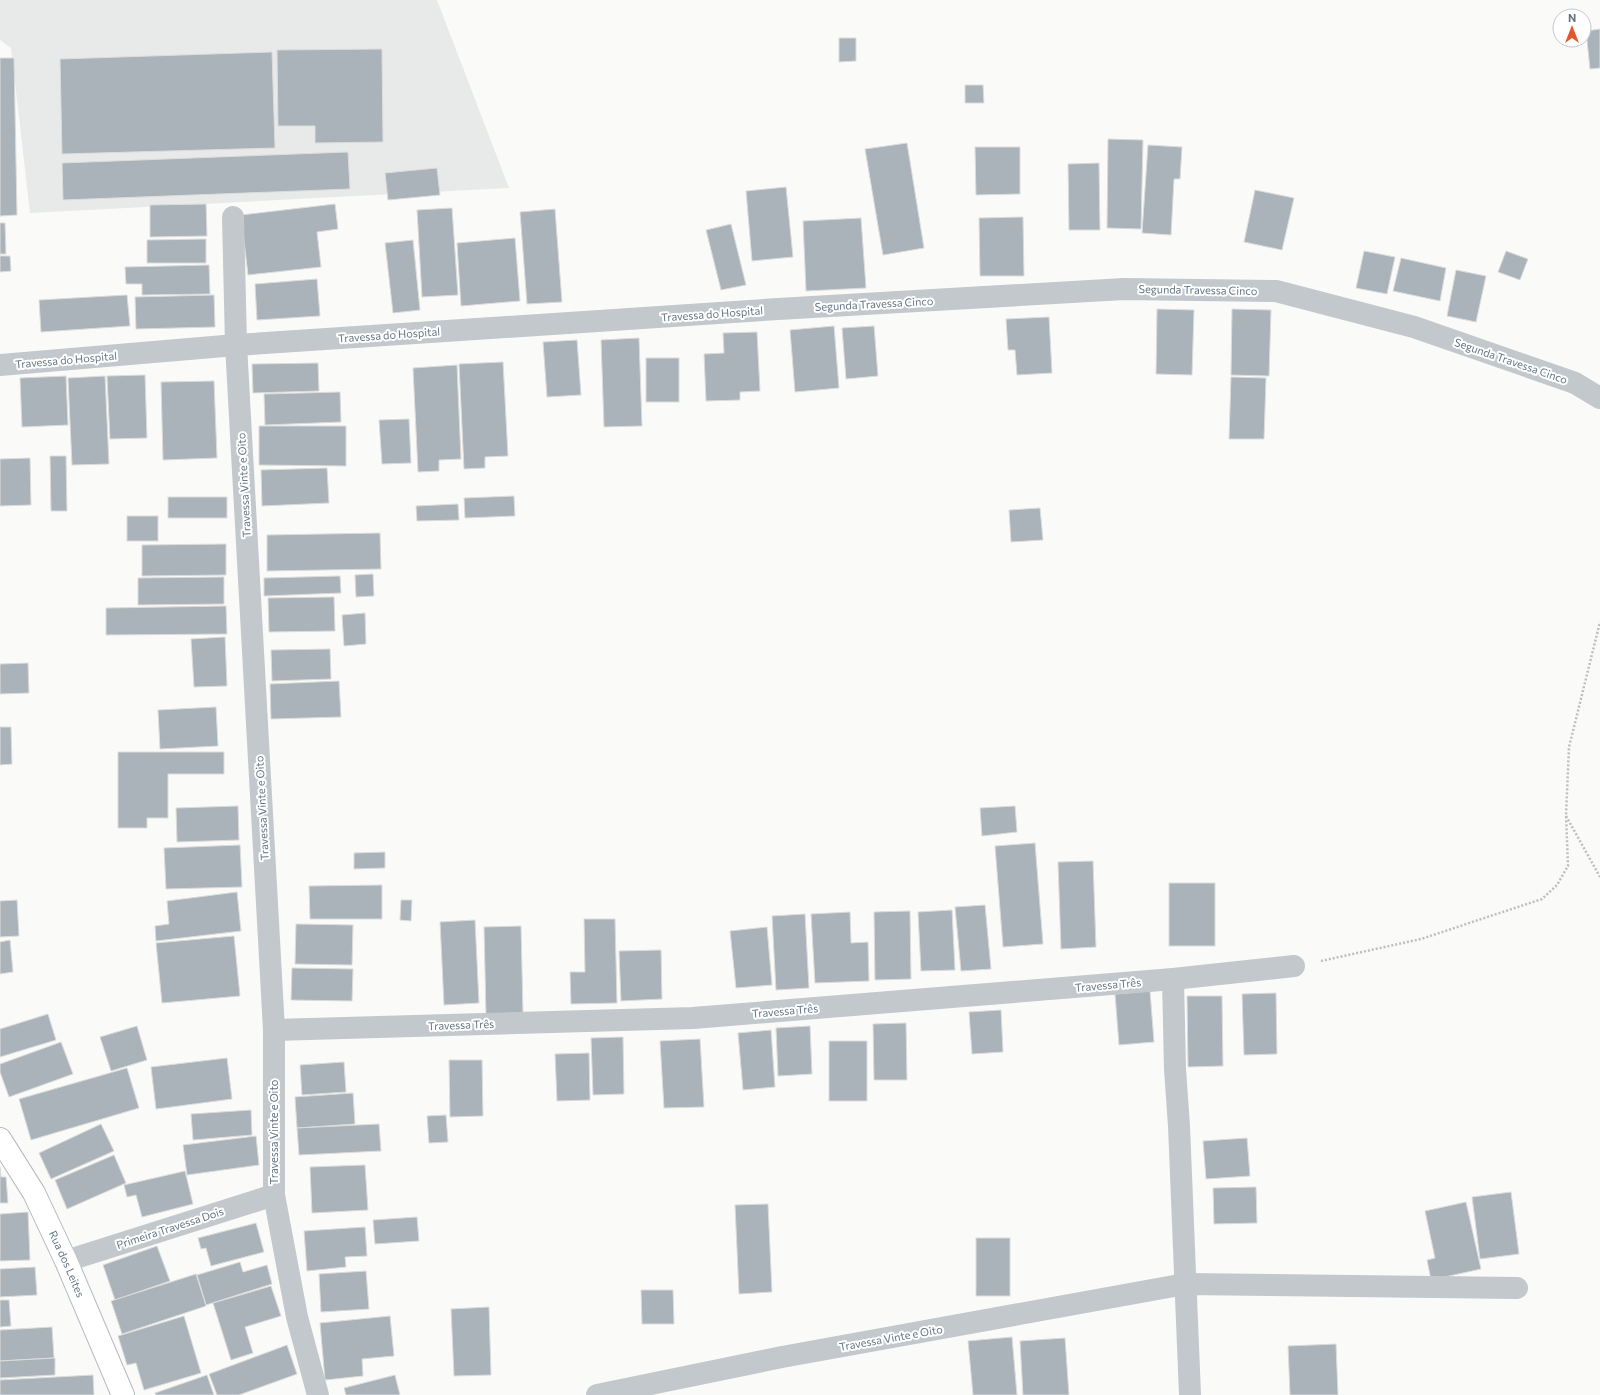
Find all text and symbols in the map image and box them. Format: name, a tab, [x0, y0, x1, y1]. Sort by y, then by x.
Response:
north arrow	[1552, 8, 1592, 48]
text: N	[1568, 11, 1576, 24]
street label: Segunda Travessa Cinco	[1139, 282, 1258, 297]
street label: Segunda Travessa Cinco	[814, 294, 934, 313]
street label: Travessa do Hospital	[660, 303, 763, 324]
street label: Travessa do Hospital	[337, 324, 440, 345]
street label: Segunda Travessa Cinco	[1453, 335, 1570, 386]
street label: Travessa do Hospital	[14, 349, 117, 370]
street label: Travessa Vinte e Oito	[234, 432, 253, 538]
street label: Travessa Vinte e Oito	[252, 755, 271, 861]
street label: Travessa Três	[1074, 975, 1142, 994]
street label: Travessa Três	[751, 1001, 819, 1020]
street label: Travessa Três	[428, 1017, 494, 1032]
street label: Travessa Vinte e Oito	[267, 1079, 280, 1184]
street label: Primeira Travessa Dois	[115, 1204, 225, 1251]
street label: Rua dos Leites	[47, 1228, 88, 1299]
street label: Travessa Vinte e Oito	[838, 1322, 944, 1353]

